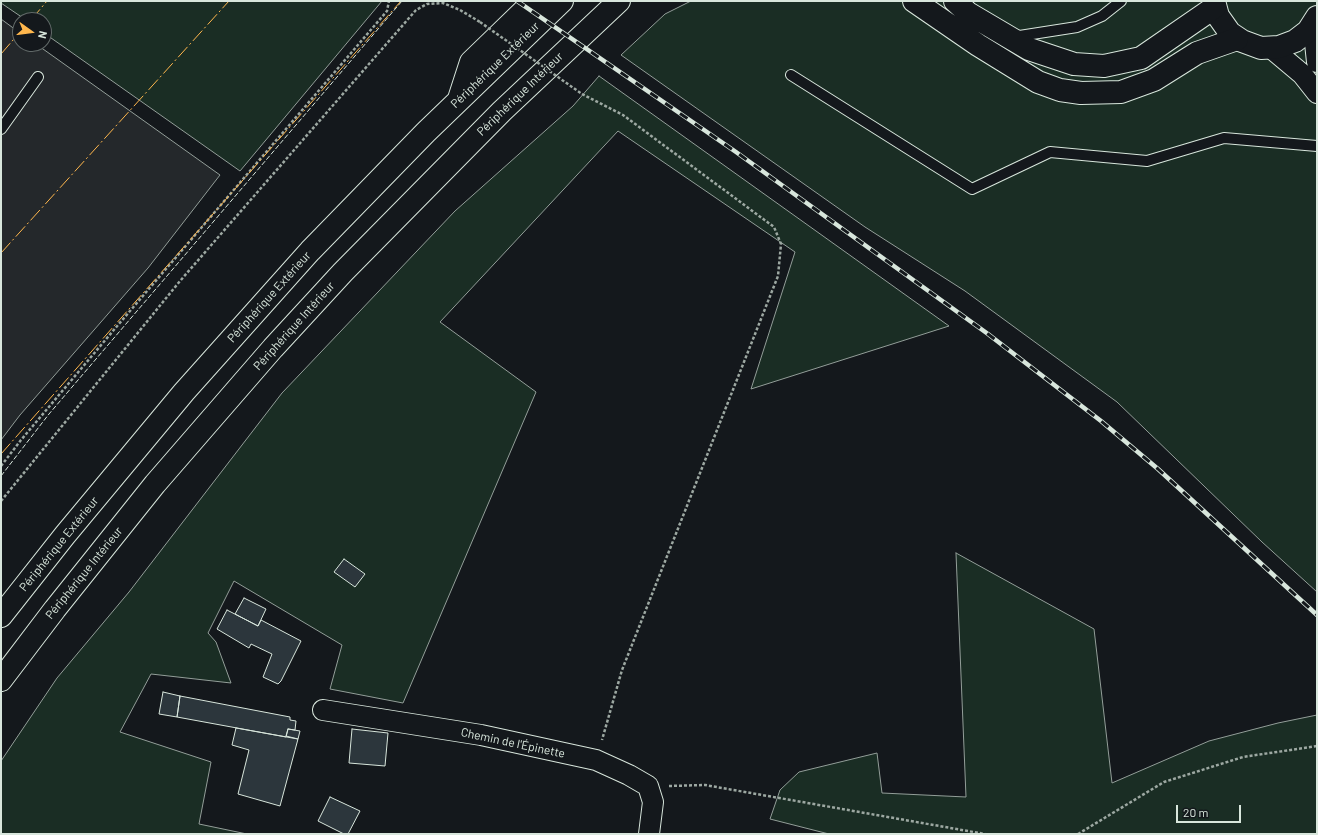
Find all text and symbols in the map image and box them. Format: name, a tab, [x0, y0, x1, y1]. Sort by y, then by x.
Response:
north arrow	[12, 12, 52, 52]
street label: Périphérique Extérieur	[448, 19, 542, 111]
text: N	[36, 30, 50, 40]
street label: Périphérique Intérieur	[474, 49, 566, 139]
street label: Périphérique Extérieur	[224, 248, 314, 346]
street label: Périphérique Intérieur	[250, 279, 338, 373]
street label: Périphérique Extérieur	[16, 494, 102, 594]
street label: Périphérique Intérieur	[42, 524, 126, 622]
street label: Chemin de l'Épinette	[460, 725, 566, 761]
scale bar	[1178, 797, 1243, 823]
text: 20 m	[1183, 805, 1209, 819]

